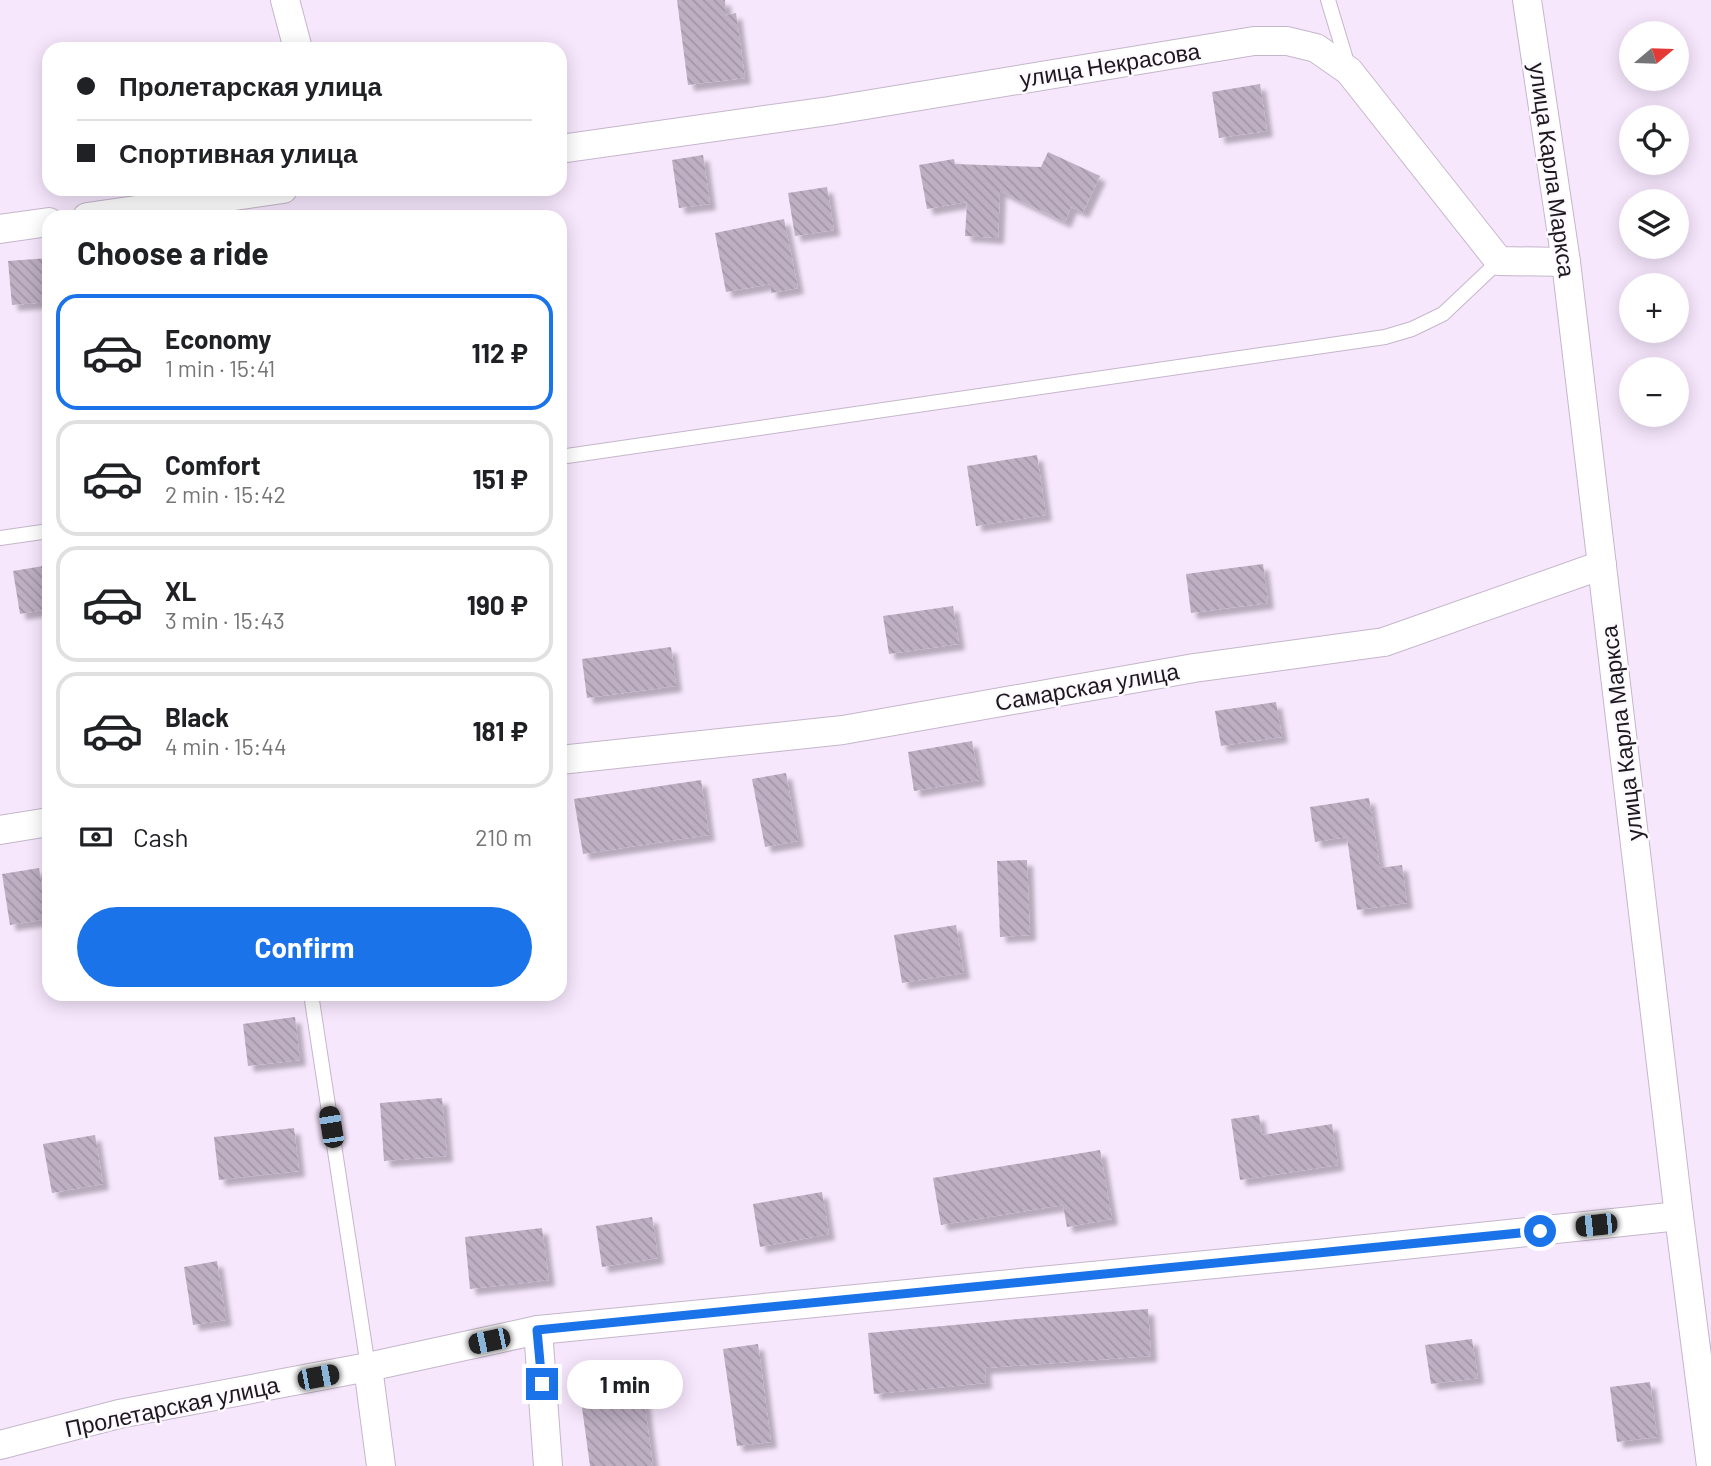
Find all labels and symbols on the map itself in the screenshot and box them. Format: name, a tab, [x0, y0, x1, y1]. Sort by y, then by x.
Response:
north arrow	[1619, 21, 1689, 91]
street label: улица Некрасова	[1018, 36, 1202, 92]
street label: улица Карла Маркса	[1524, 61, 1582, 279]
street label: улица Карла Маркса	[1594, 624, 1648, 842]
street label: Самарская улица	[993, 656, 1181, 716]
car	[318, 1105, 345, 1149]
car	[1575, 1212, 1618, 1238]
route start	[1524, 1215, 1556, 1247]
car	[467, 1326, 512, 1356]
callout: 1 min	[566, 1360, 682, 1408]
car	[296, 1363, 341, 1391]
route end	[526, 1368, 558, 1400]
street label: Пролетарская улица	[62, 1370, 282, 1442]

